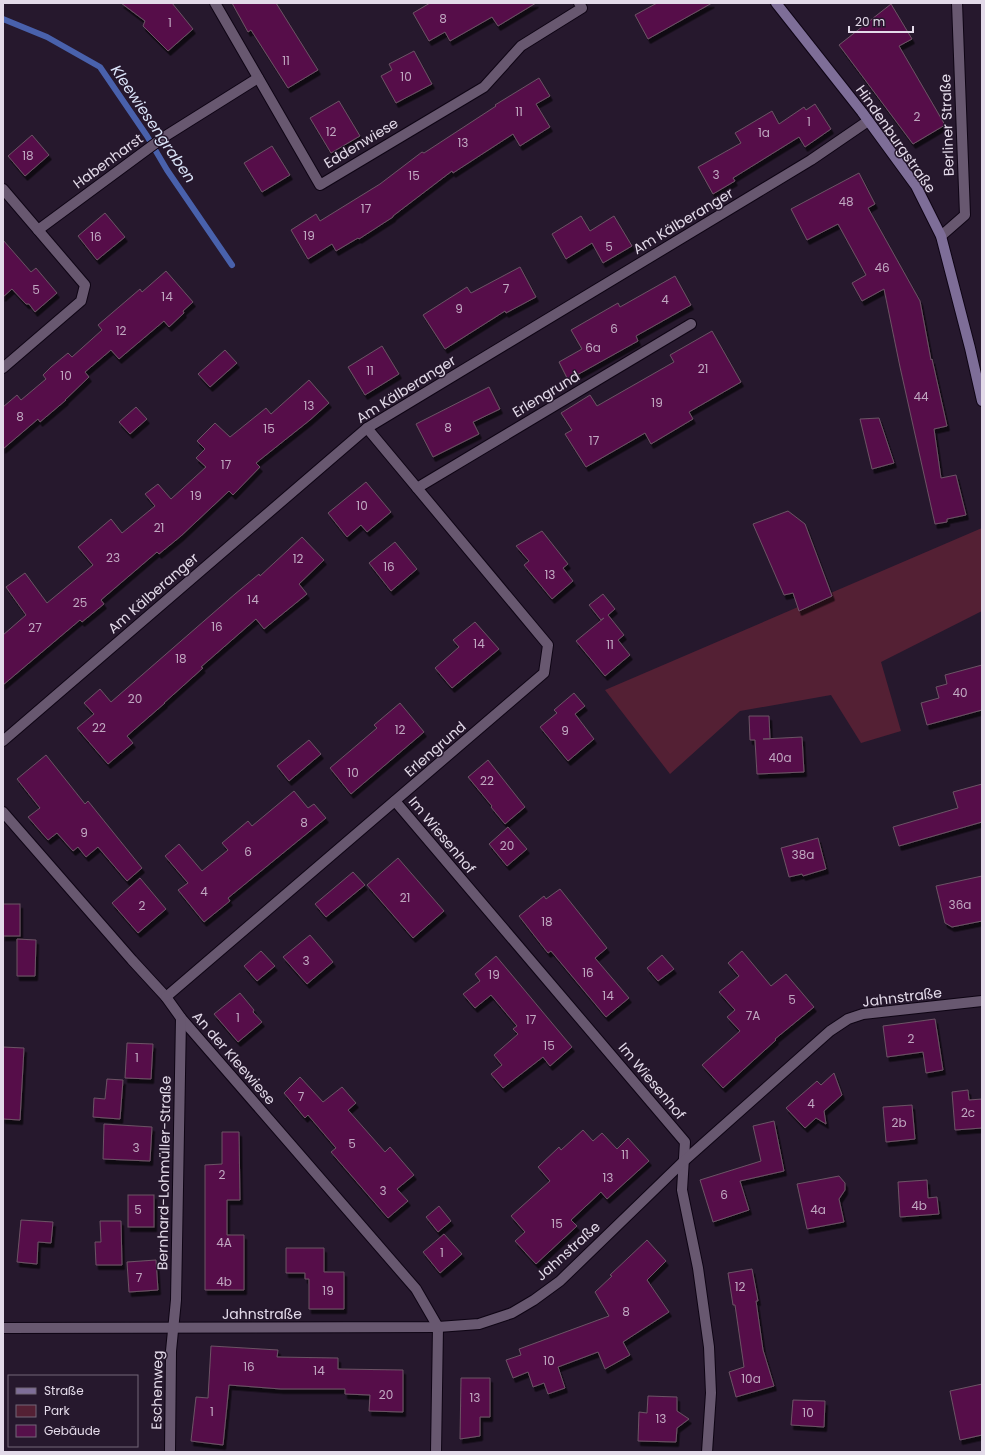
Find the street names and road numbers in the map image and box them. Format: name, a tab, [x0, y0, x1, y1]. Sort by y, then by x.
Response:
street label: Berliner Straße	[935, 73, 959, 176]
street label: Hindenburgstraße	[851, 81, 941, 197]
street label: Eddenwiese	[320, 113, 402, 173]
street label: Habenharst	[69, 129, 147, 193]
street label: Am Kälberanger	[629, 183, 737, 259]
street label: Am Kälberanger	[352, 350, 460, 428]
street label: Erlengrund	[508, 366, 584, 422]
street label: Am Kälberanger	[103, 548, 203, 638]
street label: Erlengrund	[400, 717, 470, 781]
street label: Im Wiesenhof	[404, 792, 480, 878]
street label: Jahnstraße	[861, 982, 943, 1012]
street label: An der Kleewiese	[188, 1007, 280, 1109]
street label: Im Wiesenhof	[614, 1038, 690, 1124]
street label: Bernhard-Lohmüller-Straße	[152, 1075, 176, 1270]
street label: Jahnstraße	[532, 1217, 605, 1285]
street label: Jahnstraße	[222, 1304, 302, 1324]
street label: Eschenweg	[146, 1350, 168, 1430]

